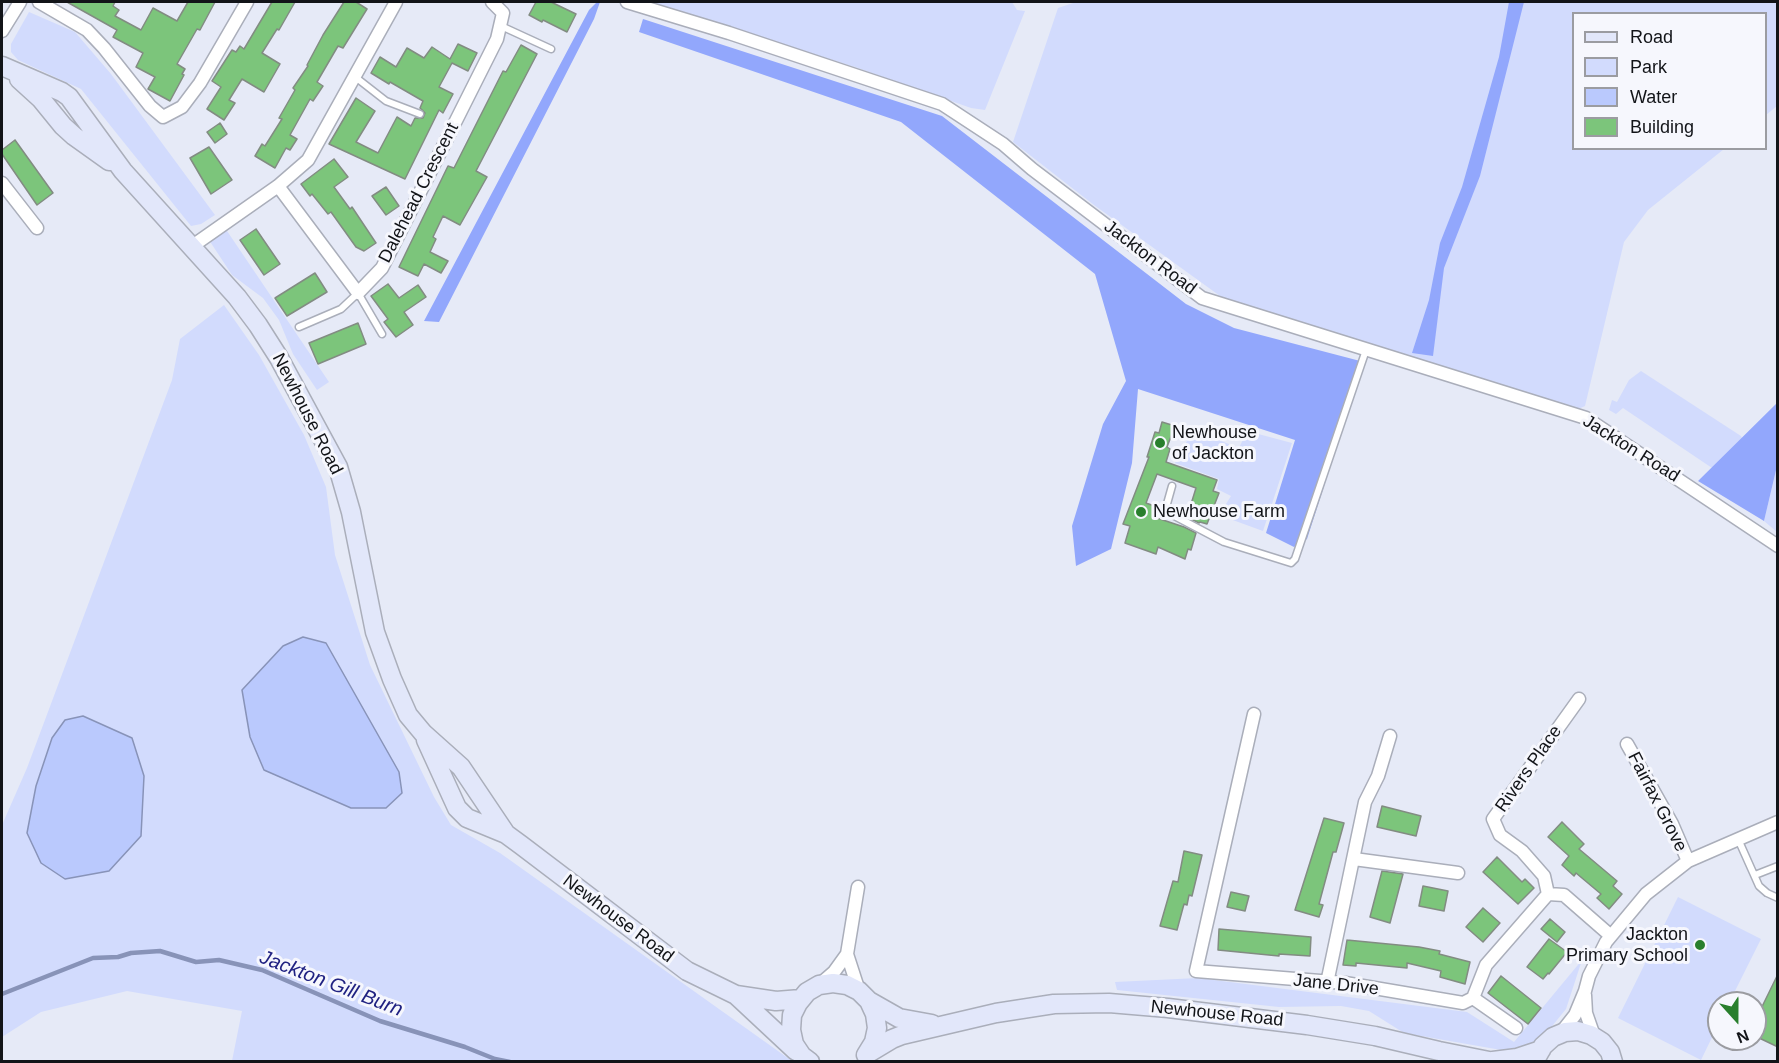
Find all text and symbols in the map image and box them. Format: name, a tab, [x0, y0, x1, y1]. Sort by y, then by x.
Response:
legend	[1572, 12, 1767, 150]
text: Road	[1630, 27, 1673, 47]
text: Park	[1630, 57, 1667, 77]
text: Water	[1630, 87, 1677, 107]
text: Building	[1630, 117, 1694, 137]
street label: Dalehead Crescent	[374, 119, 464, 267]
street label: Jackton Road	[1100, 216, 1200, 300]
street label: Newhouse Road	[267, 350, 347, 478]
street label: Jackton Road	[1579, 411, 1683, 487]
place label: Newhouse of Jackton	[1172, 422, 1257, 464]
marker: Newhouse of Jackton	[1153, 436, 1167, 450]
place label: Newhouse Farm	[1153, 501, 1285, 523]
marker: Newhouse Farm	[1134, 505, 1148, 519]
street label: Rivers Place	[1491, 721, 1567, 817]
street label: Fairfax Grove	[1623, 749, 1691, 855]
street label: Newhouse Road	[558, 870, 678, 968]
place label: Jackton Primary School	[1566, 924, 1688, 966]
marker: Jackton Primary School	[1693, 938, 1707, 952]
water label: Jackton Gill Burn	[256, 946, 406, 1022]
street label: Jane Drive	[1292, 970, 1380, 1000]
north arrow	[1707, 991, 1767, 1051]
street label: Newhouse Road	[1150, 996, 1284, 1032]
text: N	[1734, 1026, 1751, 1046]

